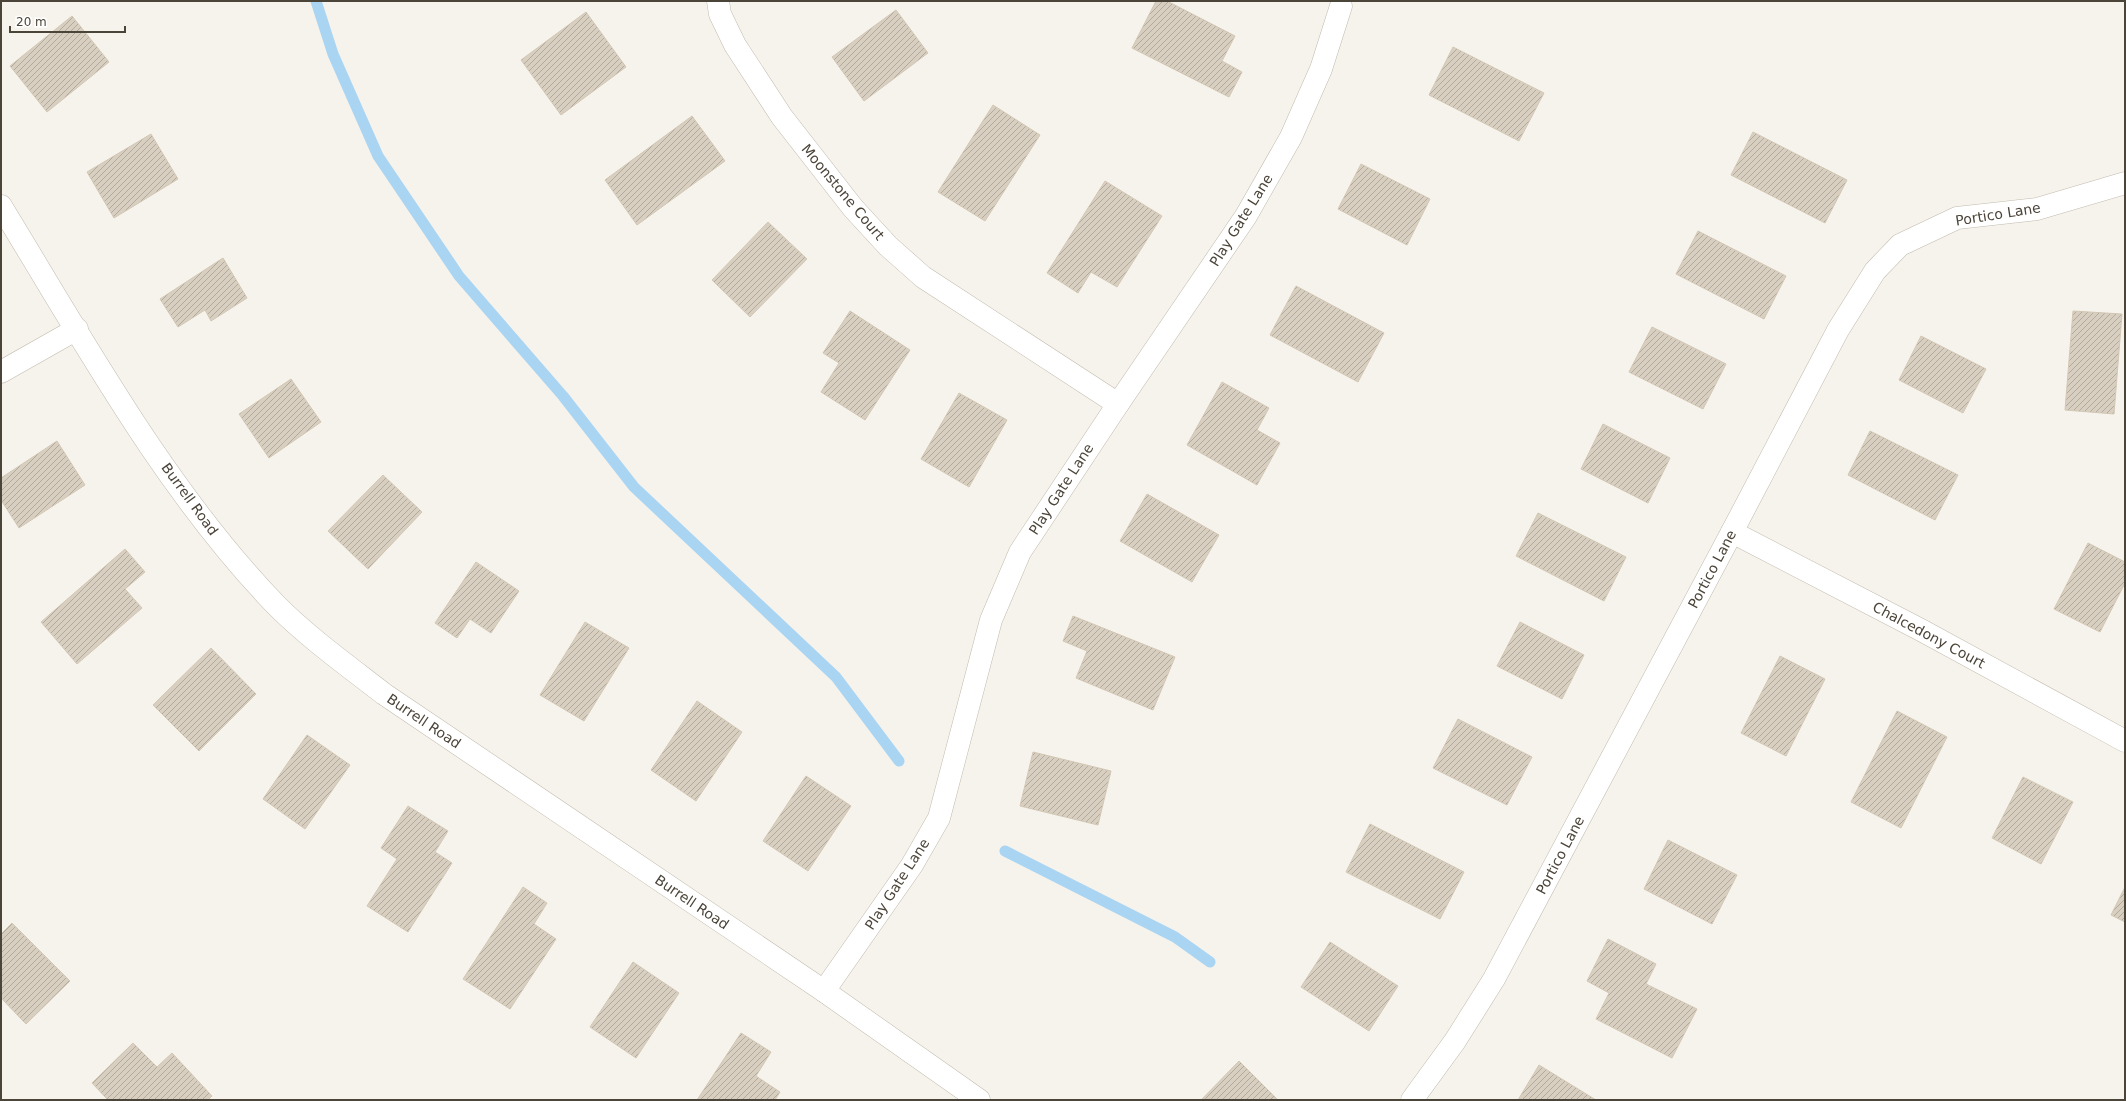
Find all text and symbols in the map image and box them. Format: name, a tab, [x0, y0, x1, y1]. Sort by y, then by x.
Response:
scale bar	[10, 8, 125, 34]
text: 20 m	[16, 15, 47, 29]
street label: Moonstone Court	[798, 141, 888, 243]
street label: Play Gate Lane	[1206, 171, 1276, 269]
street label: Portico Lane	[1954, 199, 2042, 229]
street label: Play Gate Lane	[1026, 440, 1096, 538]
street label: Burrell Road	[158, 460, 222, 538]
street label: Portico Lane	[1685, 527, 1739, 611]
street label: Chalcedony Court	[1870, 599, 1988, 672]
street label: Burrell Road	[384, 690, 464, 752]
street label: Portico Lane	[1533, 813, 1587, 897]
street label: Play Gate Lane	[862, 835, 932, 933]
street label: Burrell Road	[652, 871, 732, 933]

